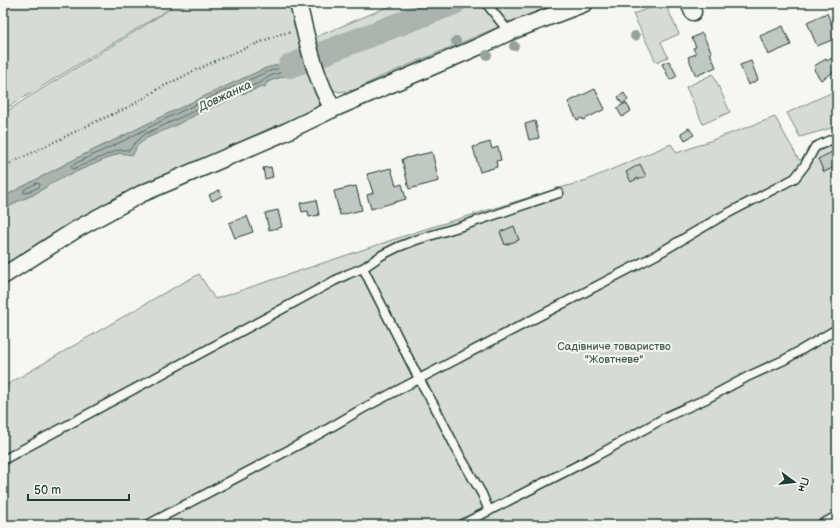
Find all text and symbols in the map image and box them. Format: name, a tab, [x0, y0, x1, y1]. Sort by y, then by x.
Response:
water label: Довжанка	[195, 77, 254, 115]
park label: Садівниче товариство "Жовтневе"	[557, 340, 671, 366]
north arrow	[774, 462, 814, 502]
scale bar	[28, 476, 129, 502]
text: Пн	[795, 476, 811, 493]
text: 50 m	[34, 483, 61, 498]

